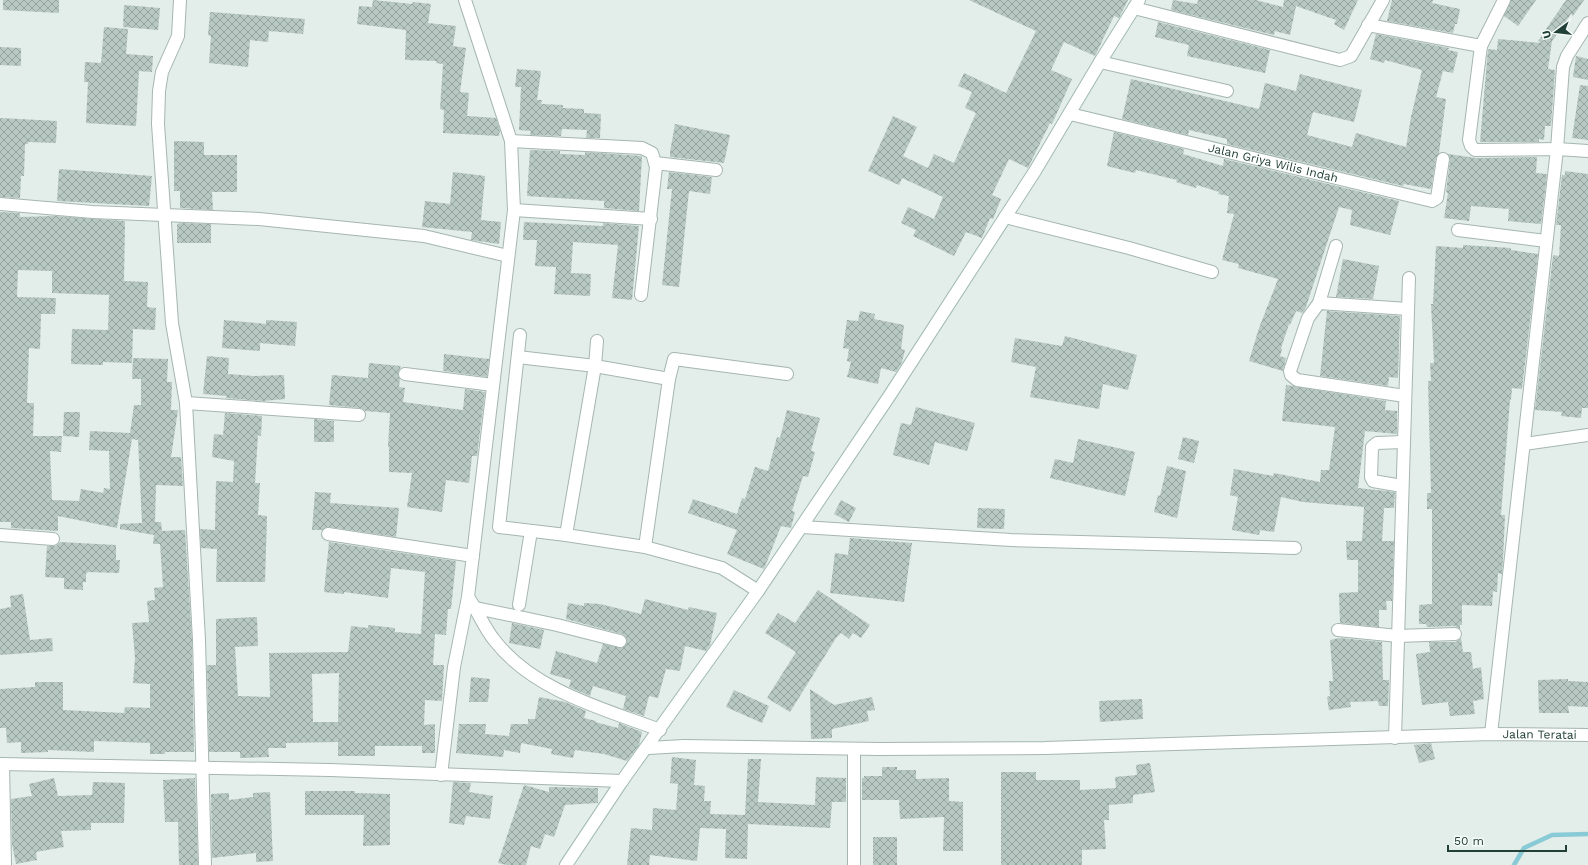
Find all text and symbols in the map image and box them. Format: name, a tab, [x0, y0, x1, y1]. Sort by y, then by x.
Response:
north arrow	[1536, 12, 1576, 52]
text: U	[1539, 29, 1554, 40]
street label: Jalan Griya Wilis Indah	[1207, 140, 1340, 185]
street label: Jalan Teratai	[1502, 727, 1577, 742]
scale bar	[1448, 827, 1566, 853]
text: 50 m	[1454, 834, 1484, 848]

